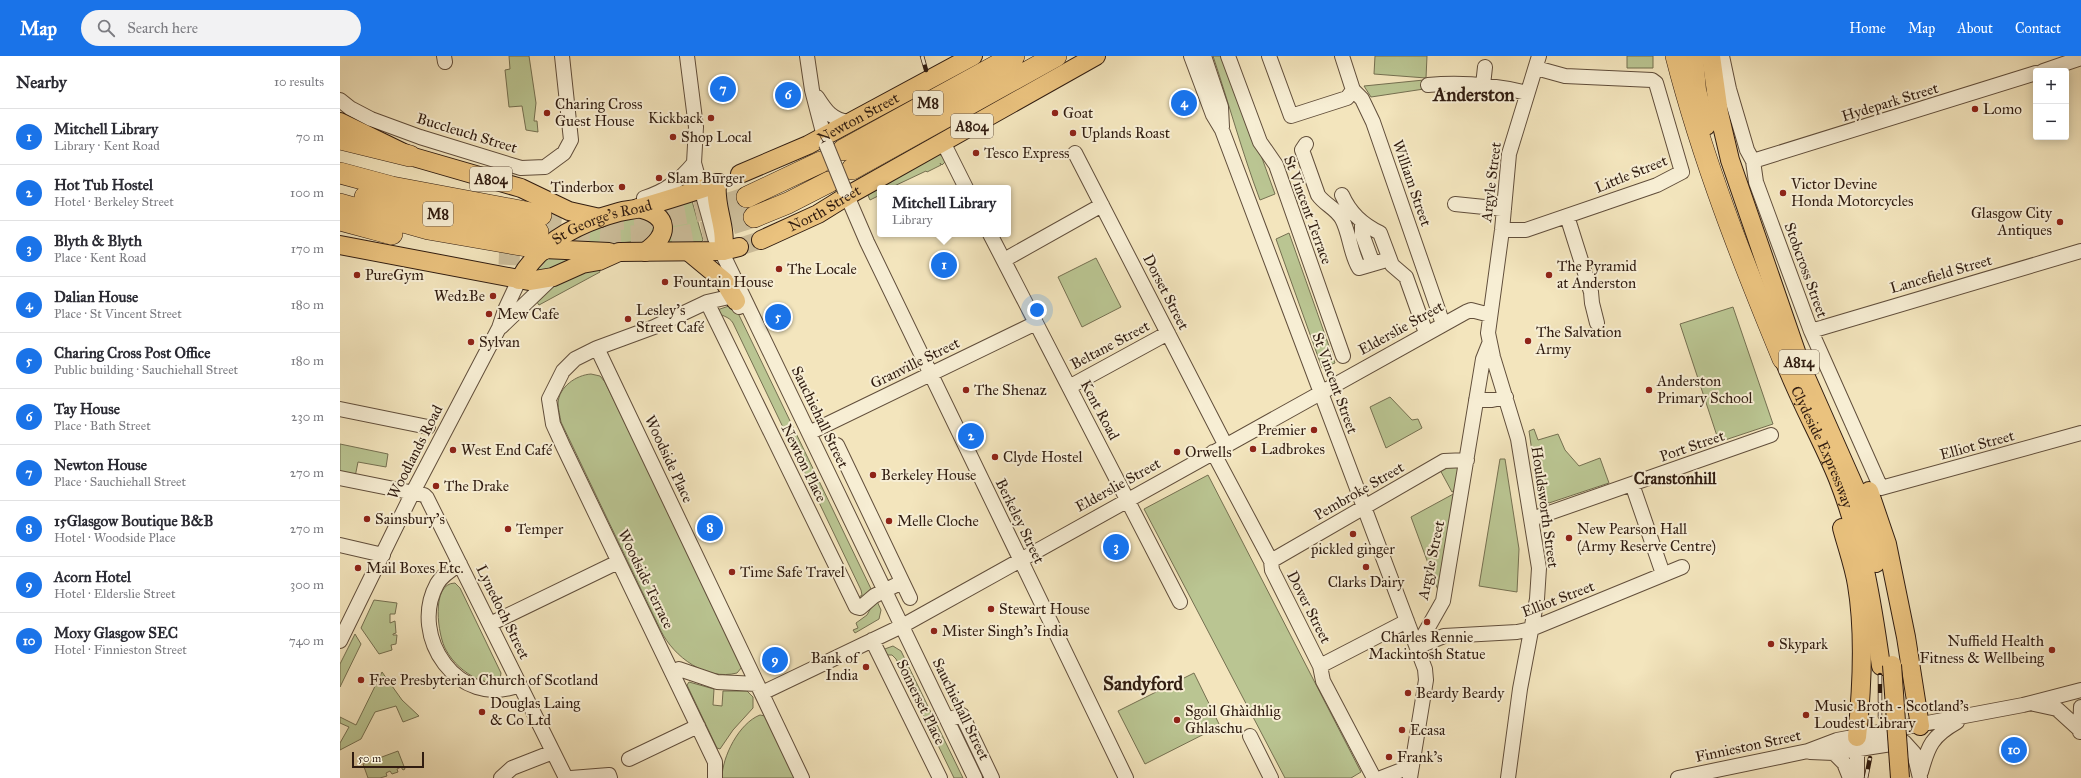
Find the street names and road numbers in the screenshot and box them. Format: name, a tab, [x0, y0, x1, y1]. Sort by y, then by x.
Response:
street label: Hydepark Street	[1839, 79, 1941, 125]
street label: Newton Street	[814, 88, 903, 147]
road number: M8	[913, 91, 943, 115]
street label: Buccleuch Street	[415, 109, 520, 157]
road number: A804	[951, 114, 993, 138]
street label: William Street	[1389, 137, 1435, 229]
street label: Argyle Street	[1477, 140, 1505, 224]
street label: Little Street	[1592, 151, 1670, 197]
street label: St Vincent Terrace	[1280, 153, 1336, 267]
road number: A804	[470, 167, 512, 191]
street label: North Street	[786, 181, 864, 235]
street label: St George's Road	[548, 196, 654, 249]
road number: M8	[423, 202, 453, 226]
street label: Stobcross Street	[1780, 220, 1832, 321]
street label: Dorset Street	[1139, 251, 1193, 333]
street label: Lancefield Street	[1888, 251, 1995, 297]
street label: Elderslie Street	[1355, 297, 1447, 359]
street label: Beltane Street	[1068, 316, 1153, 373]
street label: St Vincent Street	[1308, 330, 1362, 437]
street label: Granville Street	[867, 333, 963, 392]
road number: A814	[1779, 350, 1819, 374]
street label: Sauchiehall Street	[788, 363, 853, 472]
street label: Kent Road	[1077, 377, 1123, 443]
street label: Clydeside Expressway	[1787, 383, 1857, 511]
street label: Woodlands Road	[384, 402, 447, 502]
street label: Woodside Place	[641, 412, 697, 506]
street label: Newton Place	[777, 421, 831, 505]
street label: Port Street	[1657, 426, 1727, 465]
street label: Elliot Street	[1938, 426, 2017, 464]
street label: Houldsworth Street	[1528, 445, 1563, 570]
street label: Elderslie Street	[1072, 454, 1164, 516]
street label: Pembroke Street	[1311, 458, 1408, 524]
street label: Berkeley Street	[992, 475, 1049, 567]
street label: Argyle Street	[1414, 518, 1448, 602]
street label: Woodside Terrace	[614, 526, 678, 632]
street label: Lynedoch Street	[472, 562, 534, 663]
street label: Dover Street	[1283, 568, 1335, 647]
street label: Elliot Street	[1519, 577, 1598, 621]
street label: Sauchiehall Street	[929, 655, 994, 764]
street label: Somerset Place	[893, 656, 949, 748]
street label: Finnieston Street	[1694, 726, 1803, 766]

